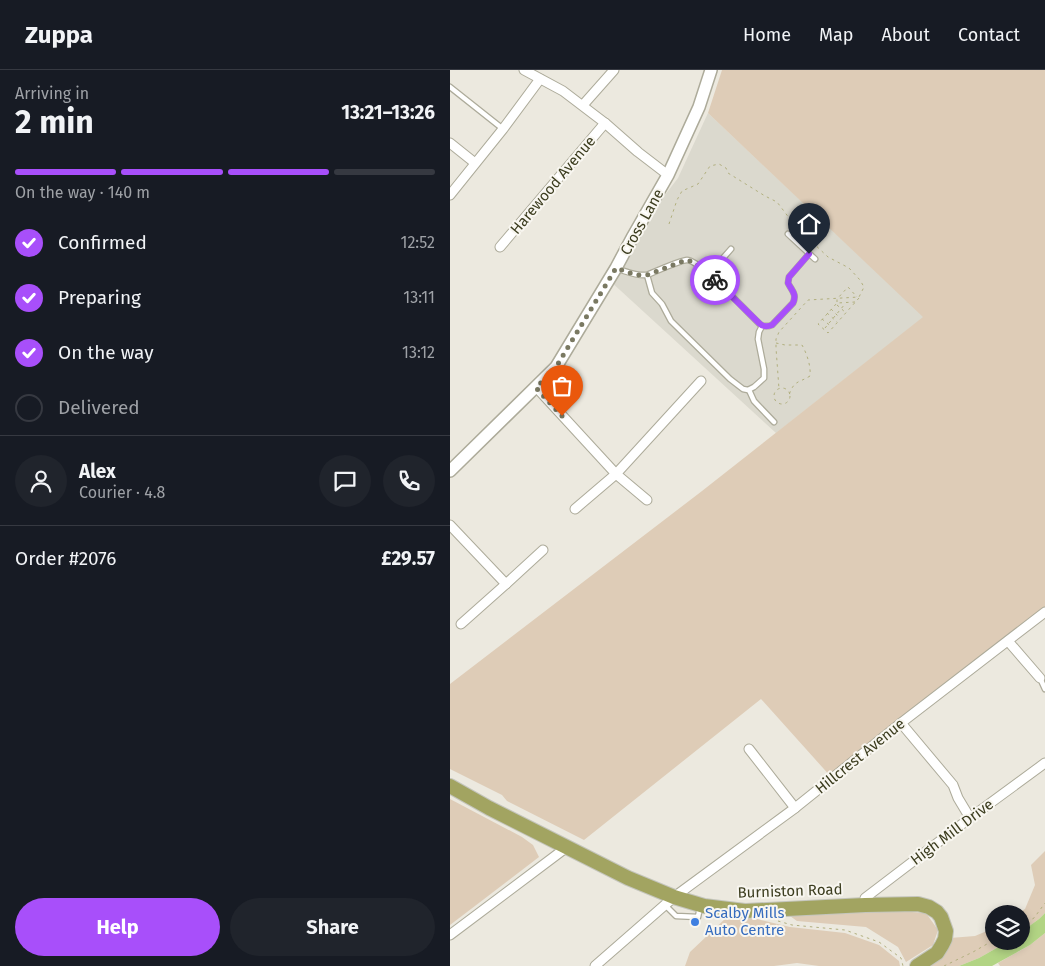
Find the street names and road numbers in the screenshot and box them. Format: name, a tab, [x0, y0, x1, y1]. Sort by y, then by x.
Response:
street label: Harewood Avenue	[507, 132, 599, 238]
street label: Cross Lane	[617, 186, 667, 258]
street label: Hillcrest Avenue	[812, 714, 908, 798]
street label: High Mill Drive	[907, 795, 997, 869]
street label: Burniston Road	[737, 880, 843, 902]

